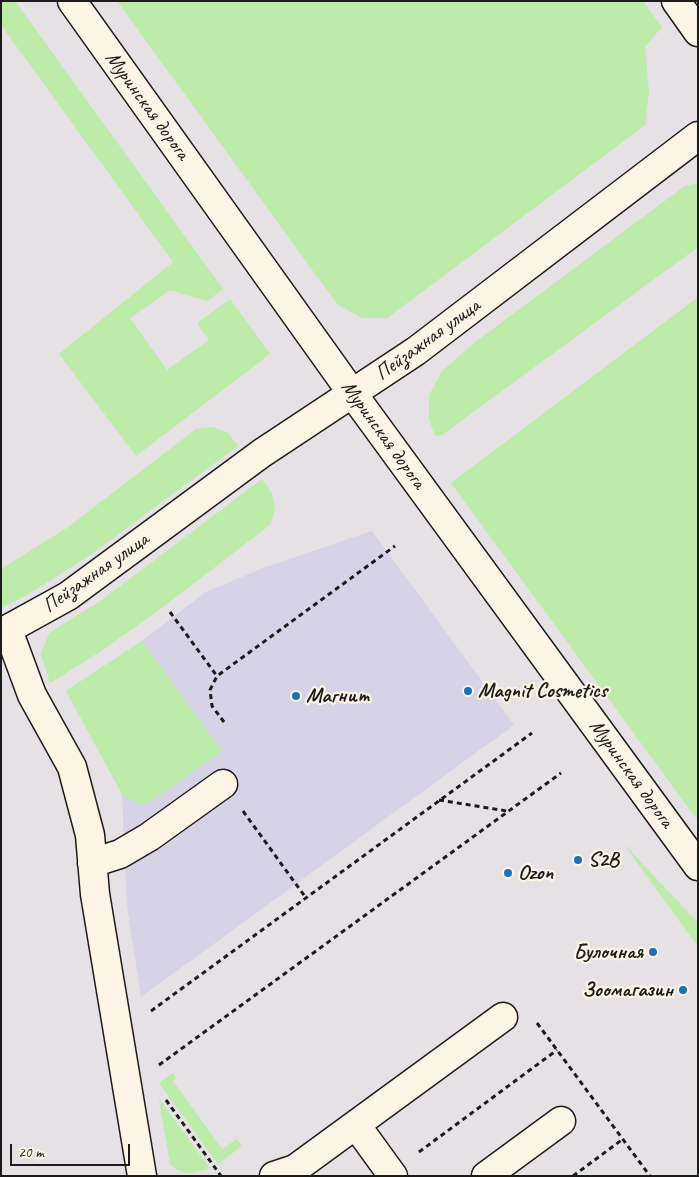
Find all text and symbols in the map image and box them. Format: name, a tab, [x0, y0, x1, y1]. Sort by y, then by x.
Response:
street label: Муринская дорога	[99, 47, 195, 165]
street label: Пейзажная улица	[371, 293, 485, 387]
street label: Муринская дорога	[335, 376, 431, 494]
street label: Пейзажная улица	[38, 527, 154, 619]
place label: Magnit Cosmetics	[478, 678, 607, 704]
place label: Магнит	[306, 683, 369, 709]
marker: Magnit Cosmetics	[462, 685, 474, 697]
marker: Магнит	[290, 690, 302, 702]
street label: Муринская дорога	[583, 715, 679, 833]
place label: S2B	[588, 847, 619, 873]
marker: S2B	[572, 854, 584, 866]
place label: Ozon	[518, 860, 553, 886]
marker: Ozon	[502, 867, 514, 879]
place label: Булочная	[574, 939, 643, 965]
marker: Булочная	[647, 946, 659, 958]
place label: Зоомагазин	[582, 977, 673, 1003]
marker: Зоомагазин	[677, 984, 689, 996]
scale bar	[12, 1134, 132, 1166]
text: 20 m	[18, 1143, 44, 1162]

